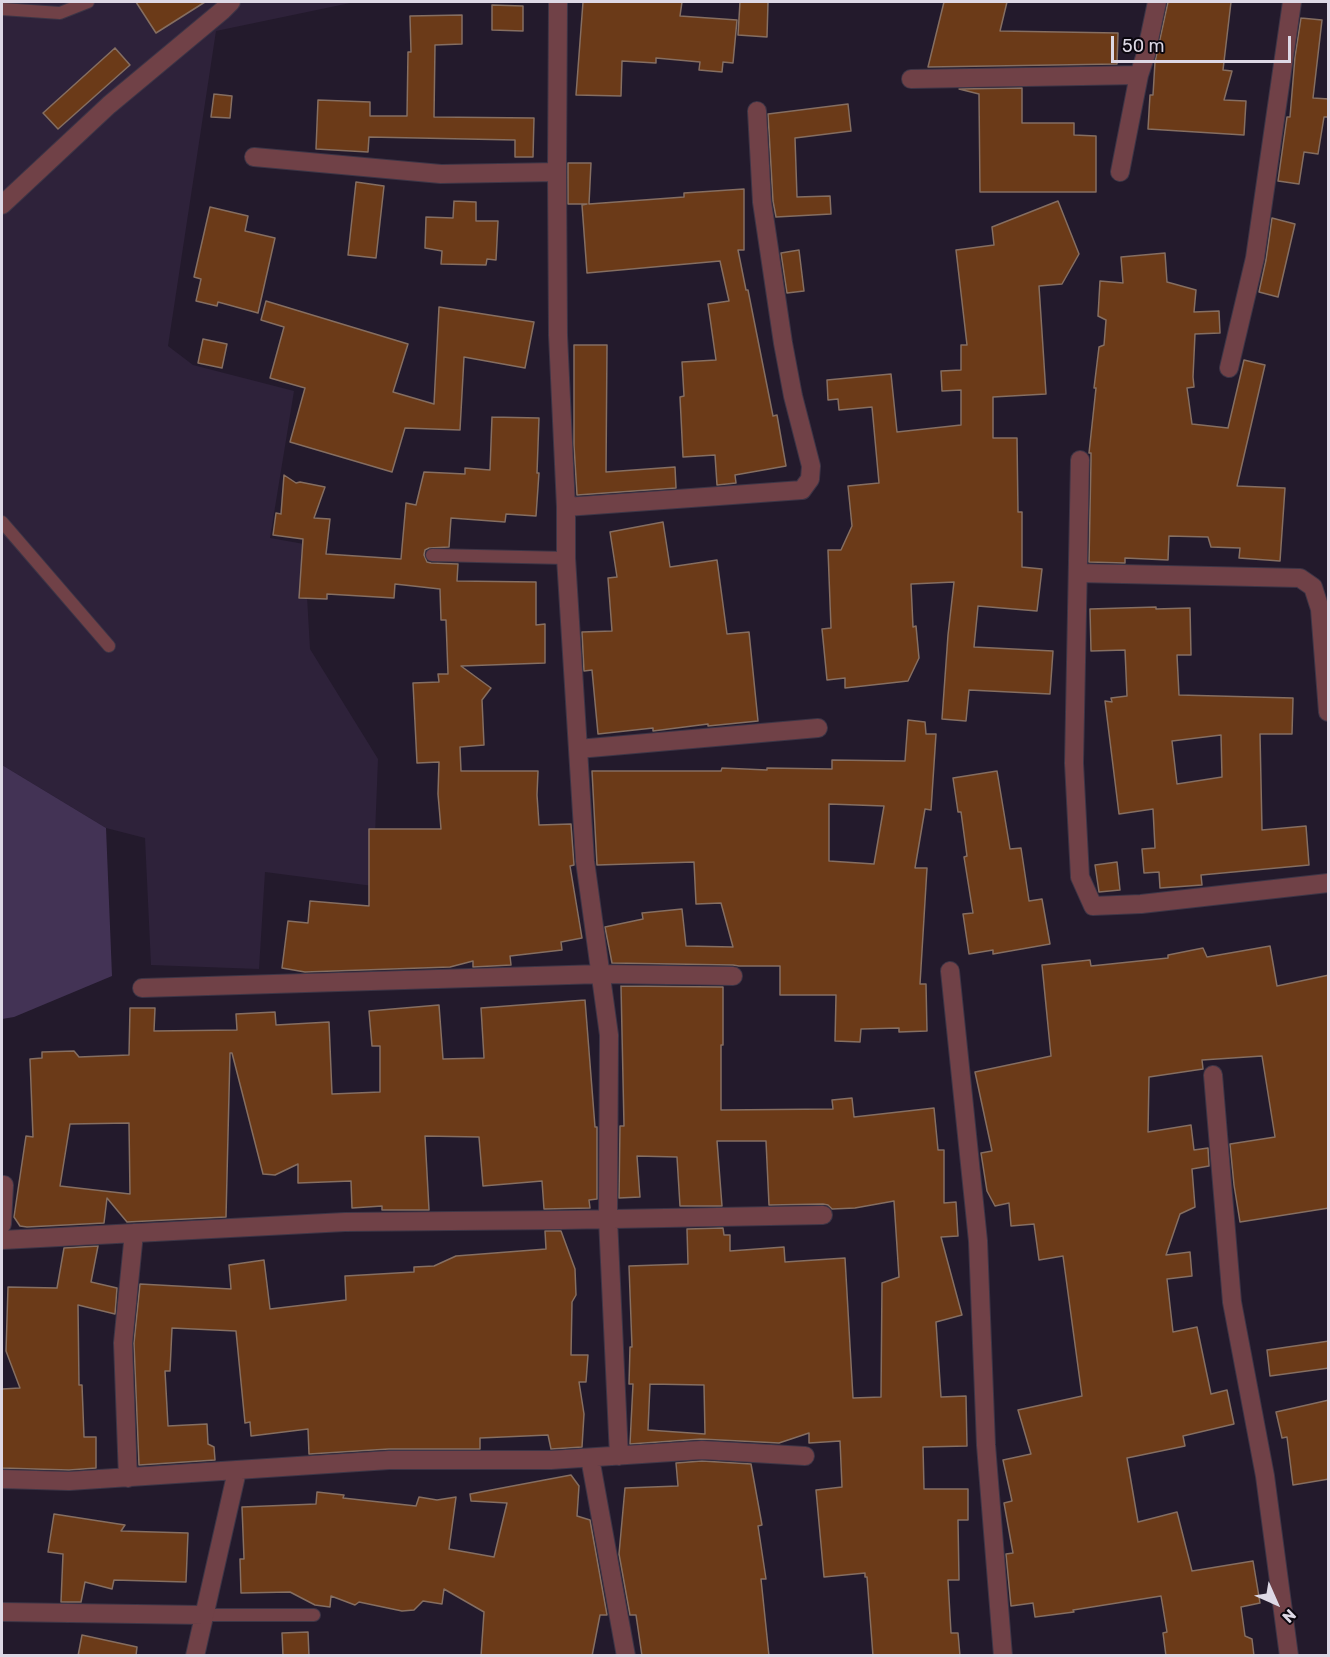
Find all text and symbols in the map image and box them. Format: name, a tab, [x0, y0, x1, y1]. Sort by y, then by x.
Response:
scale bar	[1114, 24, 1294, 62]
text: 50 m	[1122, 35, 1165, 57]
north arrow	[1246, 1573, 1306, 1633]
text: N	[1278, 1605, 1300, 1627]

